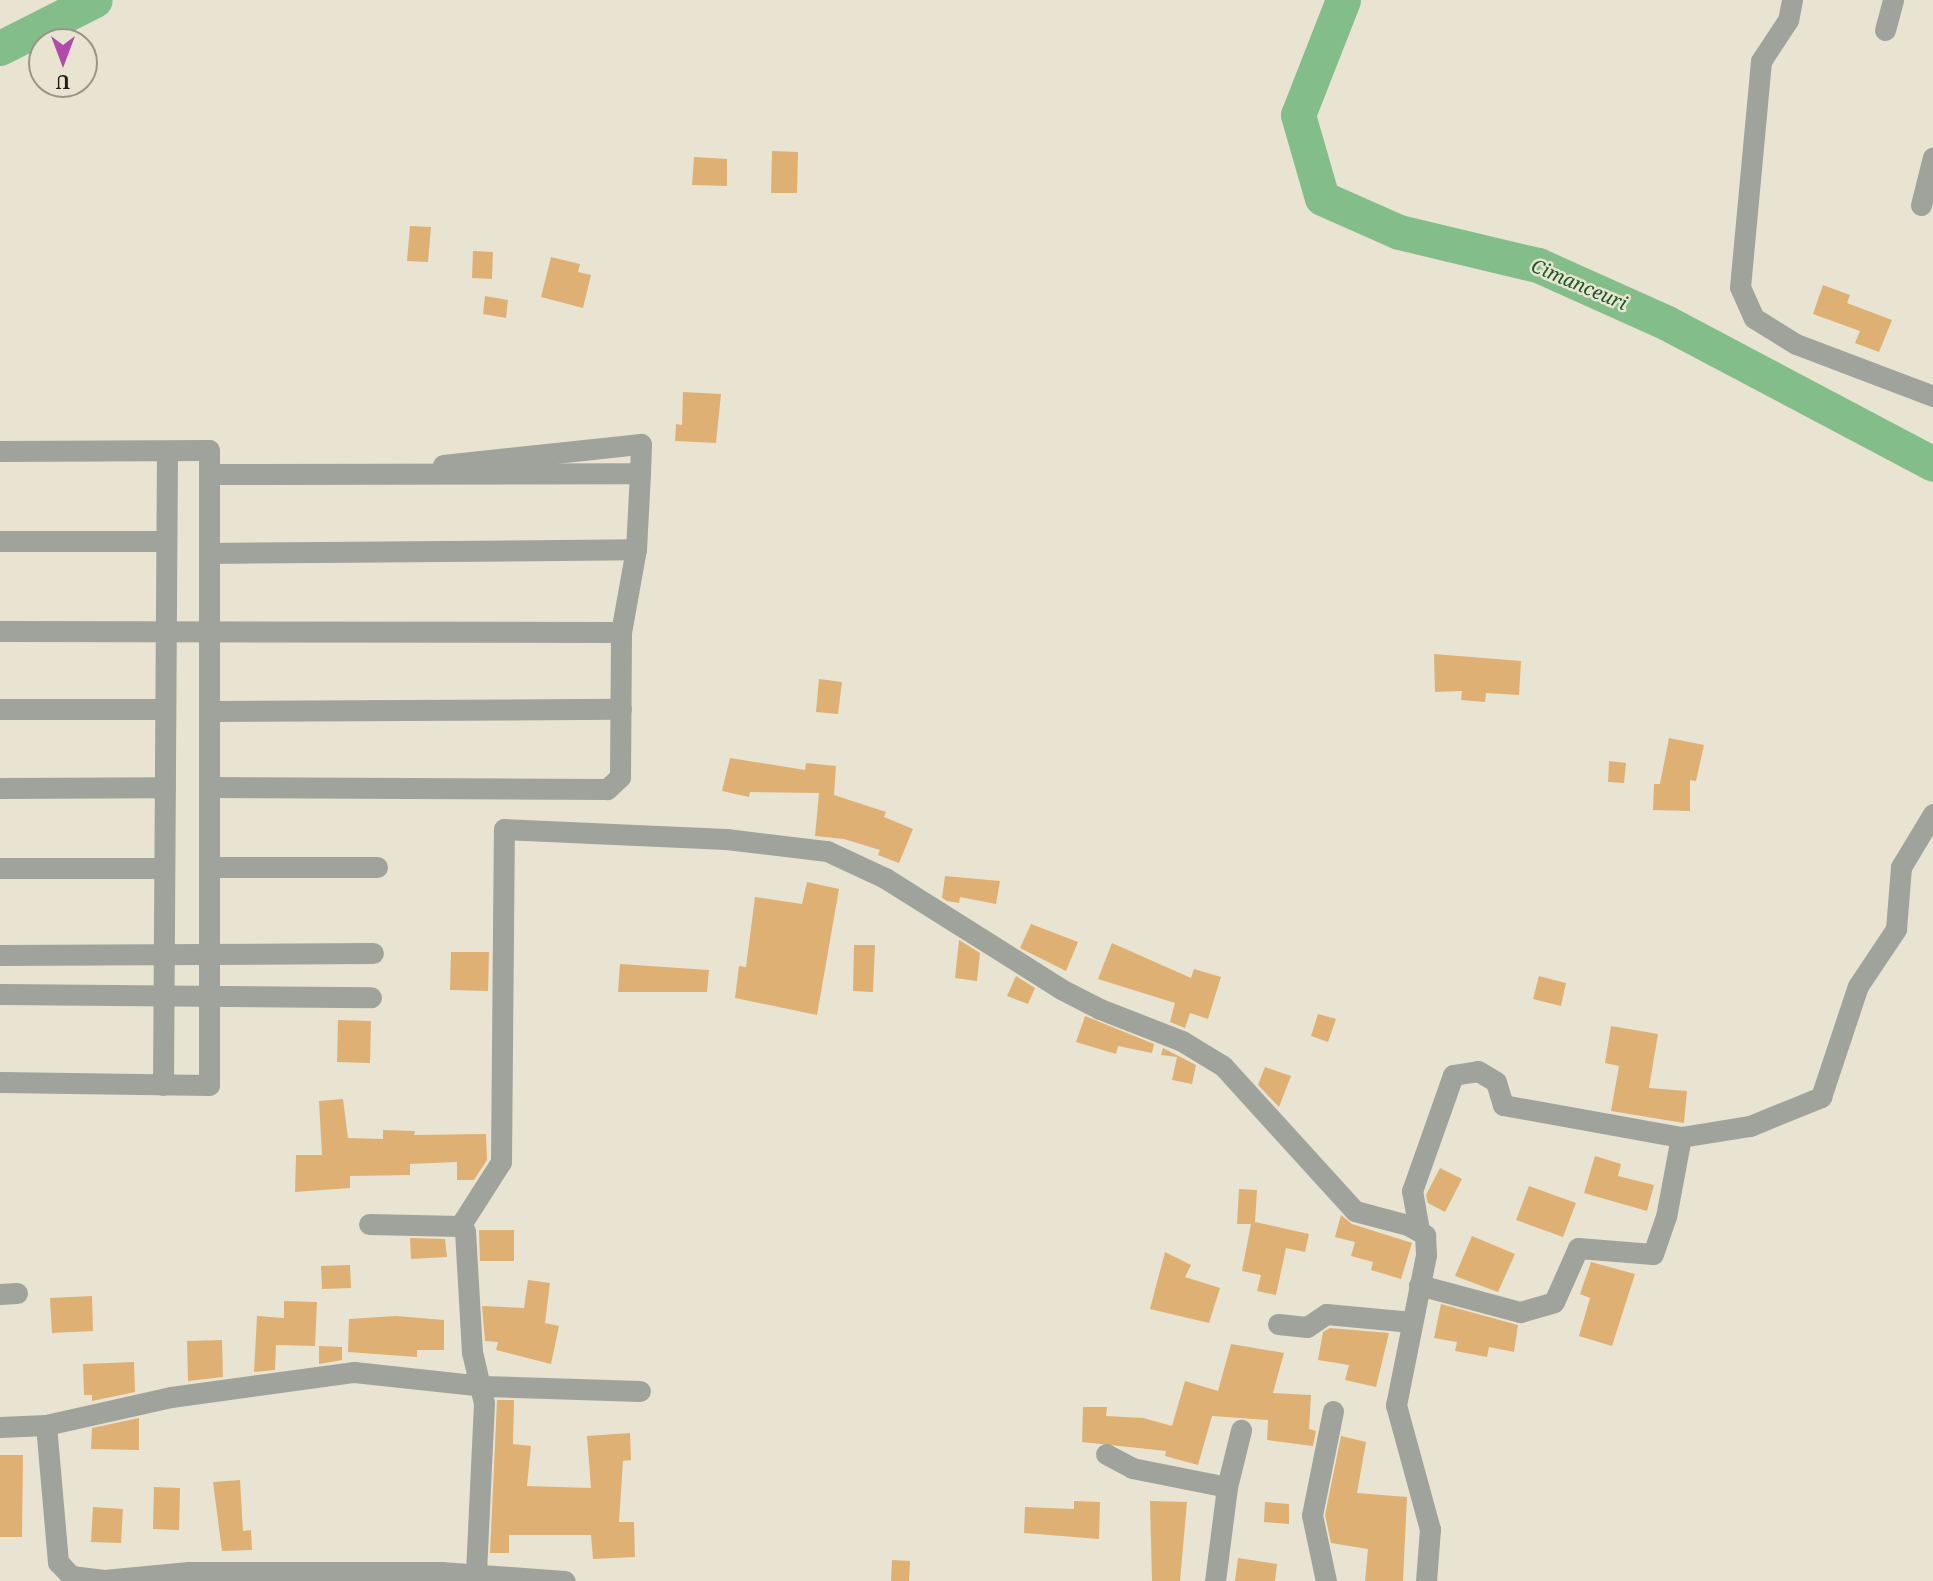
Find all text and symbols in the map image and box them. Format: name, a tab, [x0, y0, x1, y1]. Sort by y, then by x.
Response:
north arrow	[28, 28, 98, 98]
text: U	[56, 69, 70, 95]
water label: Cimanceuri	[1528, 255, 1630, 315]

